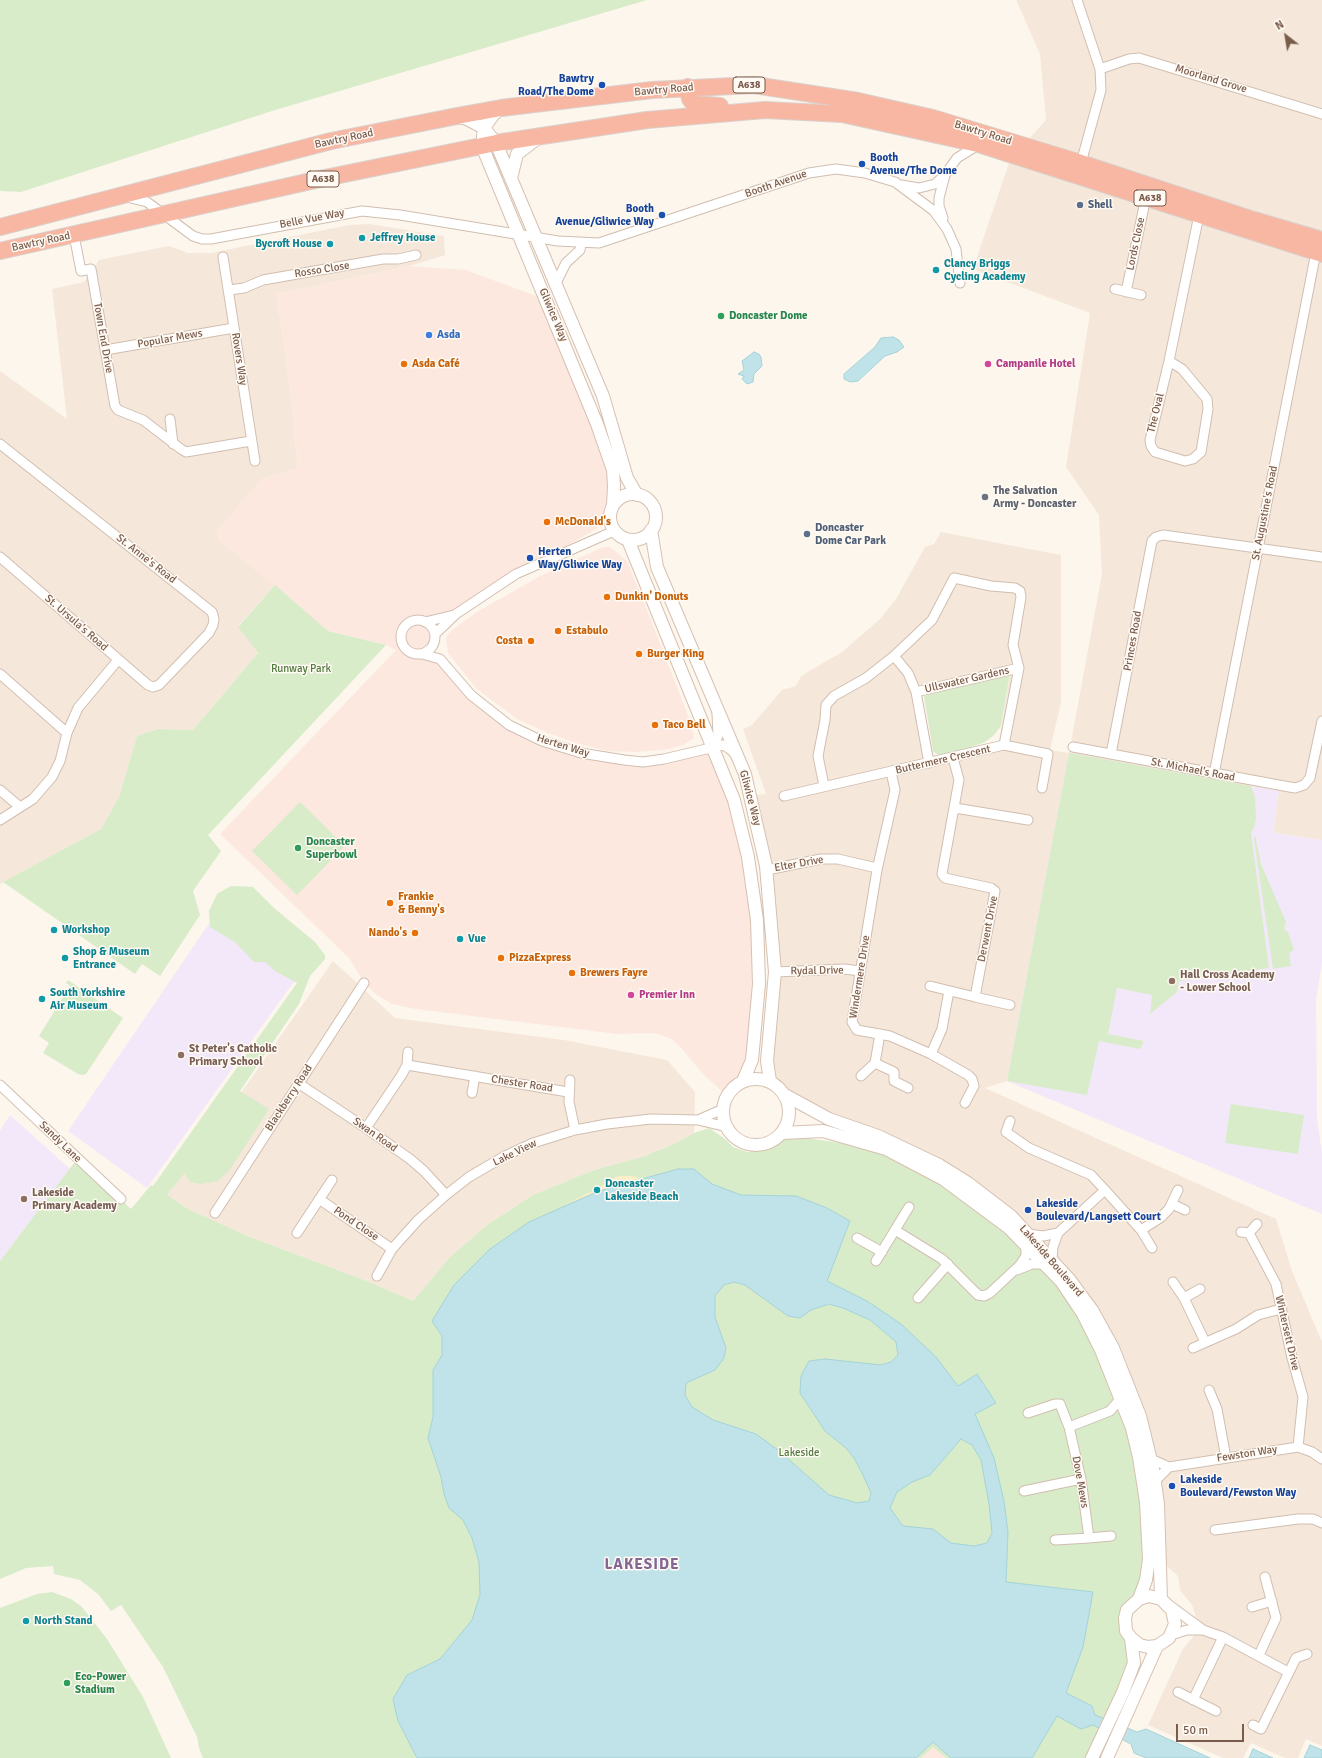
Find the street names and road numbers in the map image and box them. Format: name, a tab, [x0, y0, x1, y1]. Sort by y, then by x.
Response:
street label: Moorland Grove	[1174, 62, 1248, 96]
road number: A638	[733, 77, 765, 93]
street label: Bawtry Road	[634, 81, 694, 99]
street label: Bawtry Road	[953, 118, 1013, 148]
street label: Bawtry Road	[314, 126, 374, 152]
street label: Booth Avenue	[743, 167, 809, 201]
road number: A638	[307, 171, 339, 187]
road number: A638	[1134, 190, 1166, 206]
street label: Belle Vue Way	[278, 206, 346, 232]
street label: Lords Close	[1124, 216, 1148, 272]
street label: Bawtry Road	[11, 229, 71, 255]
street label: Rosso Close	[293, 259, 351, 281]
street label: Gliwice Way	[536, 286, 570, 344]
street label: Town End Drive	[90, 302, 116, 374]
street label: Popular Mews	[136, 327, 204, 351]
street label: Rovers Way	[228, 332, 250, 386]
street label: The Oval	[1145, 392, 1167, 434]
street label: St. Augustine's Road	[1249, 465, 1281, 561]
street label: St. Anne's Road	[113, 531, 179, 587]
street label: St. Ursula's Road	[42, 592, 110, 654]
street label: Princes Road	[1121, 610, 1145, 672]
street label: Ullswater Gardens	[923, 664, 1011, 696]
street label: Herten Way	[535, 732, 591, 760]
street label: Buttermere Crescent	[894, 743, 992, 777]
street label: St. Michael's Road	[1150, 755, 1236, 785]
street label: Gliwice Way	[736, 769, 764, 827]
street label: Elter Drive	[773, 853, 825, 875]
street label: Derwent Drive	[975, 895, 1001, 963]
street label: Windermere Drive	[847, 934, 873, 1020]
street label: Rydal Drive	[790, 964, 844, 978]
street label: Blackberry Road	[263, 1062, 315, 1134]
street label: Chester Road	[490, 1073, 554, 1095]
street label: Swan Road	[350, 1115, 400, 1155]
street label: Sandy Lane	[36, 1119, 84, 1165]
street label: Lake View	[491, 1137, 539, 1169]
street label: Pond Close	[331, 1204, 381, 1244]
street label: Lakeside Boulevard	[1016, 1222, 1086, 1300]
street label: Wintersett Drive	[1272, 1294, 1302, 1372]
street label: Fewston Way	[1216, 1443, 1278, 1465]
street label: Dove Mews	[1069, 1455, 1091, 1509]

